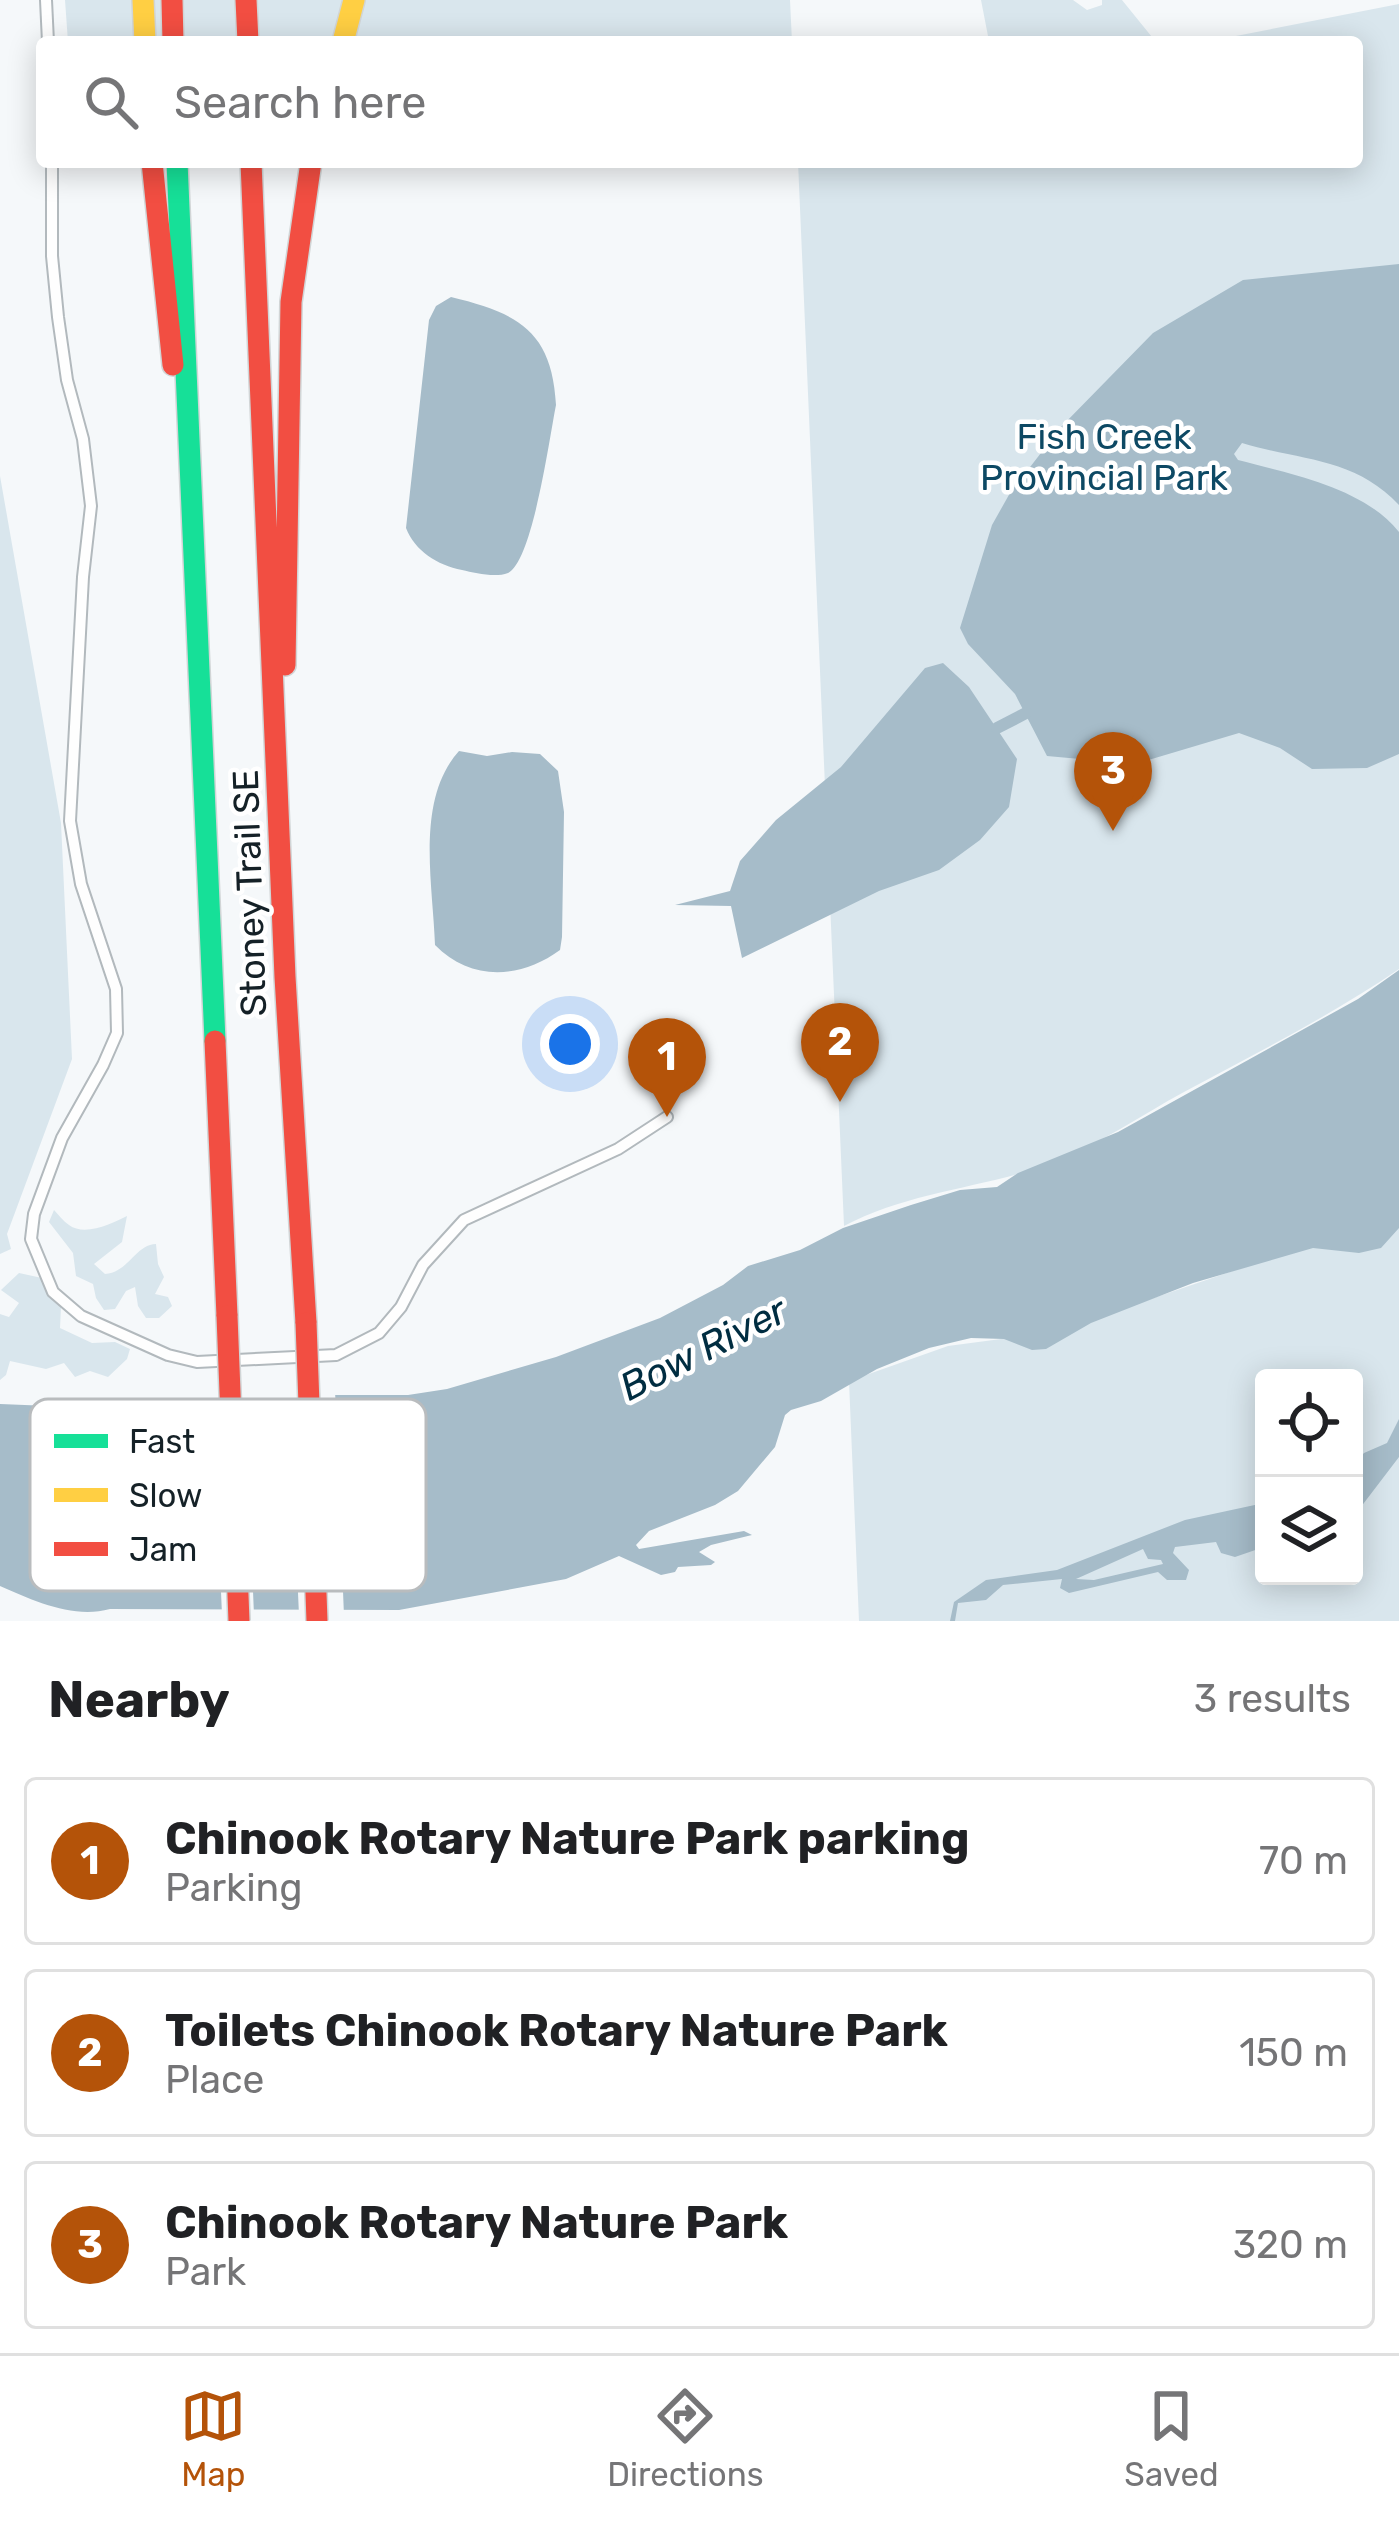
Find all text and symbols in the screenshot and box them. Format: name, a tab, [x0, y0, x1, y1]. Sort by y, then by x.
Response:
search box	[36, 36, 1363, 168]
icon: search	[78, 69, 144, 135]
text: Search here	[174, 76, 426, 129]
park label: Fish Creek Provincial Park	[980, 415, 1228, 499]
pin: 3	[1074, 732, 1152, 831]
street label: Stoney Trail SE	[224, 769, 275, 1017]
pin: 2	[801, 1003, 879, 1102]
your location	[540, 1014, 600, 1074]
pin: 1	[628, 1018, 706, 1117]
water label: Bow River	[613, 1286, 796, 1410]
map controls	[1255, 1369, 1363, 1585]
button: locate	[1255, 1369, 1363, 1477]
legend	[30, 1399, 426, 1591]
text: Fast	[129, 1422, 195, 1461]
text: Slow	[129, 1476, 203, 1515]
button: layers	[1255, 1477, 1363, 1585]
text: Jam	[129, 1530, 197, 1569]
text: Nearby	[48, 1669, 230, 1730]
text: 3 results	[1194, 1676, 1351, 1722]
text: Chinook Rotary Nature Park parking	[165, 1812, 970, 1865]
text: 1	[80, 1838, 100, 1884]
text: 70 m	[1259, 1838, 1348, 1884]
text: Parking	[165, 1865, 303, 1911]
text: Toilets Chinook Rotary Nature Park	[165, 2004, 948, 2057]
text: 2	[77, 2030, 103, 2076]
text: 150 m	[1239, 2030, 1348, 2076]
text: Place	[165, 2057, 264, 2103]
text: Chinook Rotary Nature Park	[165, 2196, 788, 2249]
text: 3	[77, 2222, 103, 2268]
text: 320 m	[1233, 2222, 1348, 2268]
text: Park	[165, 2249, 246, 2295]
tab: Map	[180, 2383, 246, 2494]
tab: Directions	[607, 2383, 764, 2494]
tab: Saved	[1124, 2383, 1219, 2494]

